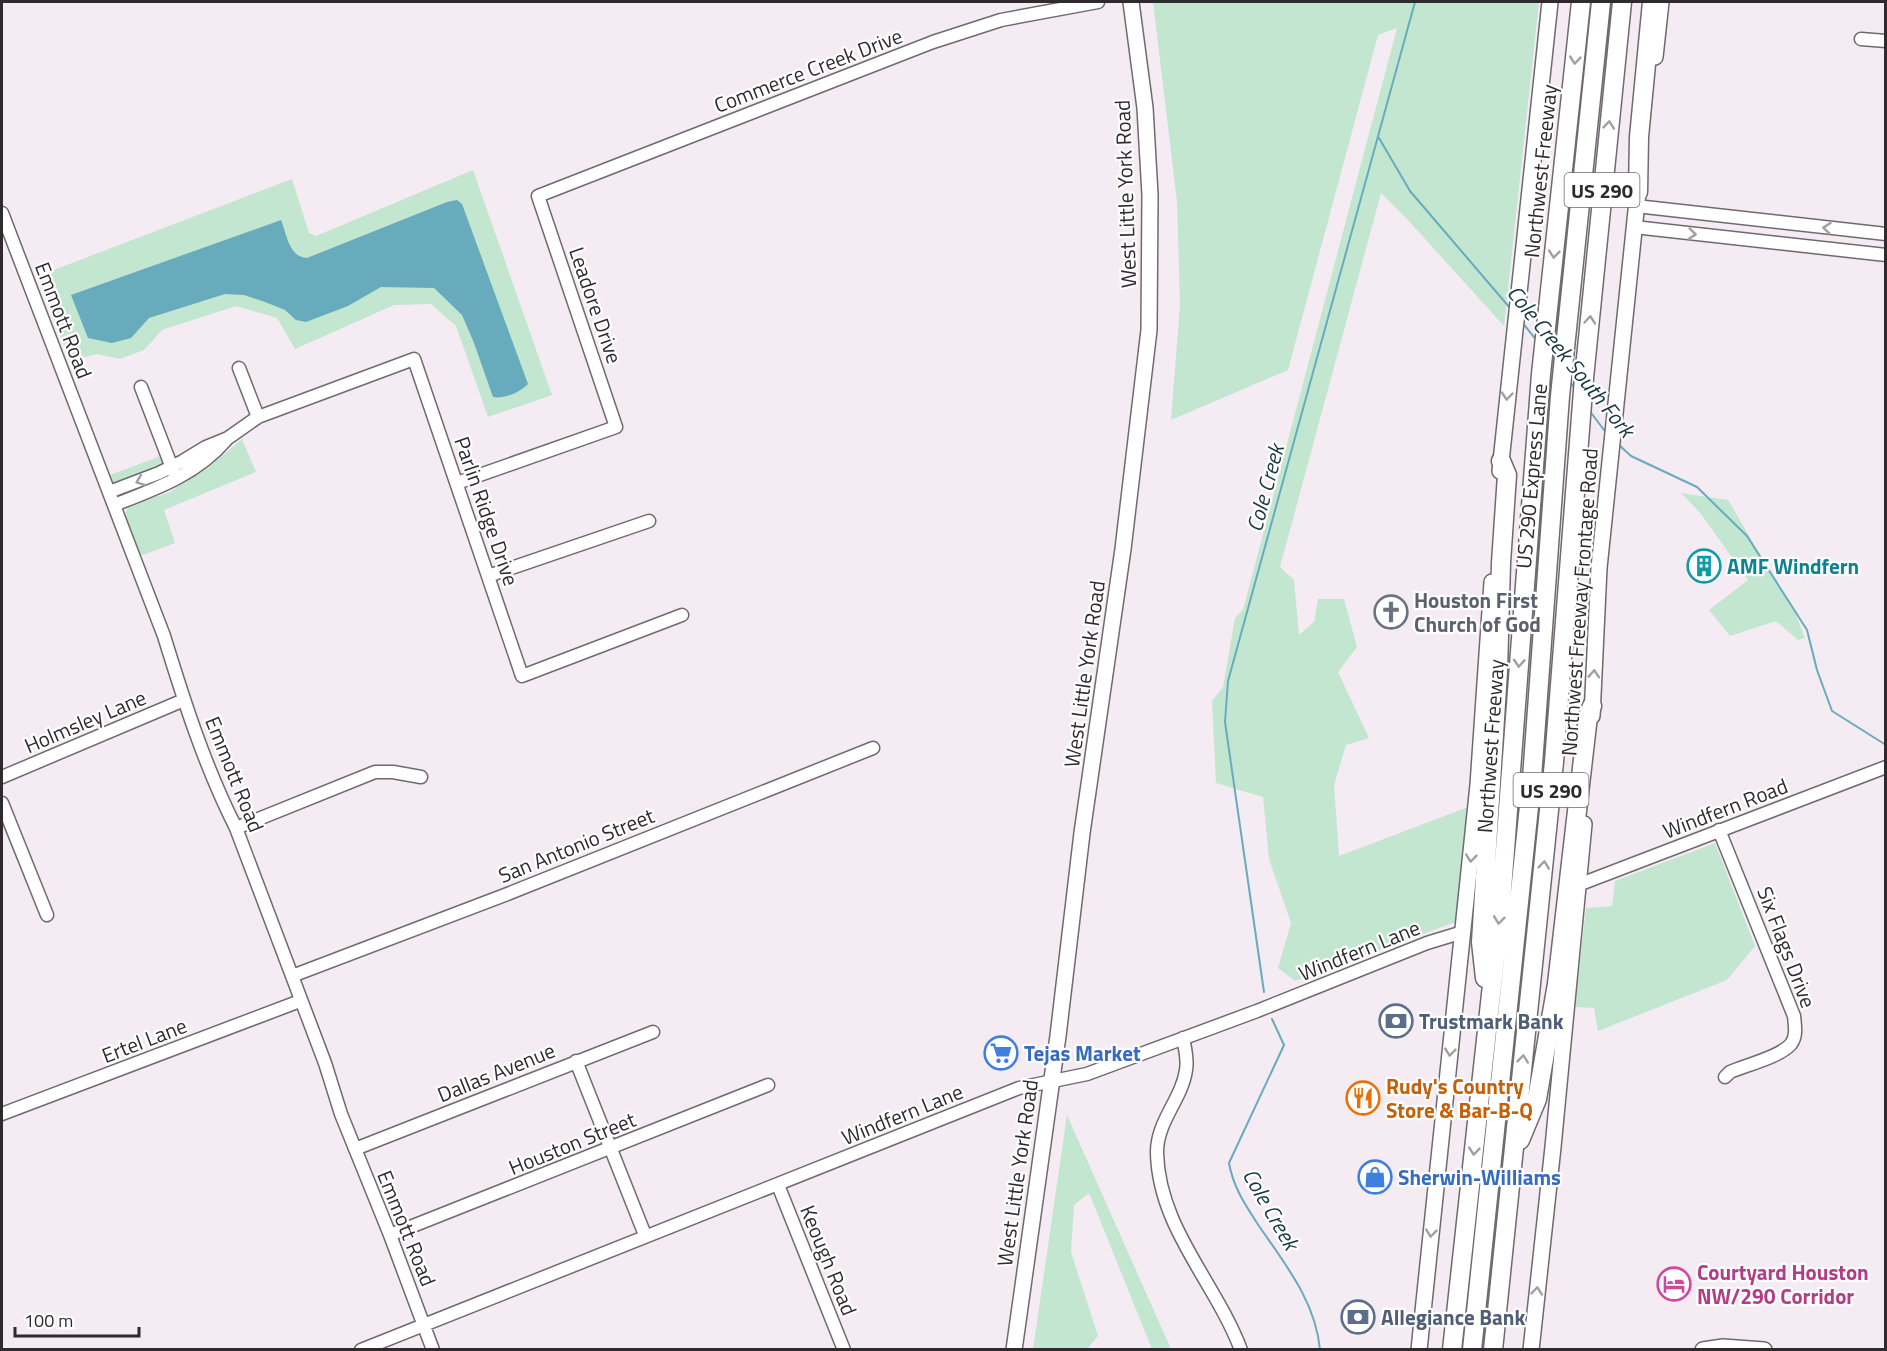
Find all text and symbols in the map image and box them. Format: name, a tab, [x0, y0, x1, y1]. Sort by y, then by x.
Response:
street label: Commerce Creek Drive	[709, 19, 907, 121]
one-way arrow	[1569, 55, 1582, 64]
street label: Northwest Freeway	[1515, 83, 1565, 259]
street label: West Little York Road	[1106, 99, 1144, 289]
one-way arrow	[1602, 121, 1615, 130]
road number: US 290	[1564, 173, 1640, 207]
one-way arrow	[1823, 222, 1832, 235]
one-way arrow	[1687, 227, 1696, 240]
street label: Leadore Drive	[561, 242, 631, 368]
one-way arrow	[1549, 249, 1561, 258]
street label: Emmott Road	[27, 257, 101, 383]
water label: Cole Creek South Fork	[1499, 277, 1645, 446]
one-way arrow	[1583, 315, 1596, 324]
street label: US 290 Express Lane	[1507, 382, 1555, 570]
one-way arrow	[1501, 392, 1514, 401]
street label: Parlin Ridge Drive	[446, 432, 528, 590]
water label: Cole Creek	[1237, 438, 1294, 536]
street label: Northwest Freeway Frontage Road	[1552, 447, 1606, 757]
one-way arrow	[135, 473, 146, 486]
building icon: AMF Windfern	[1686, 548, 1722, 584]
place label: AMF Windfern	[1727, 550, 1859, 582]
street label: West Little York Road	[1055, 579, 1113, 769]
place label: Houston First Church of God	[1414, 584, 1541, 640]
church icon: Houston First Church of God	[1373, 594, 1409, 630]
street label: Northwest Freeway	[1468, 658, 1512, 834]
one-way arrow	[1513, 658, 1526, 667]
one-way arrow	[1588, 669, 1601, 678]
street label: Holmsley Lane	[19, 681, 151, 761]
street label: Emmott Road	[197, 711, 273, 837]
street label: Windfern Road	[1658, 769, 1792, 847]
road number: US 290	[1514, 773, 1588, 807]
street label: San Antonio Street	[493, 799, 659, 891]
one-way arrow	[1465, 854, 1478, 863]
one-way arrow	[1537, 860, 1550, 869]
street label: Six Flags Drive	[1749, 882, 1825, 1012]
street label: Windfern Lane	[1293, 911, 1425, 989]
one-way arrow	[1493, 915, 1505, 925]
bank icon: Trustmark Bank	[1378, 1003, 1414, 1039]
place label: Trustmark Bank	[1419, 1005, 1564, 1037]
street label: Ertel Lane	[97, 1009, 191, 1071]
street label: Dallas Avenue	[432, 1034, 560, 1110]
supermarket icon: Tejas Market	[983, 1035, 1019, 1071]
place label: Tejas Market	[1024, 1037, 1141, 1069]
one-way arrow	[1444, 1048, 1457, 1057]
one-way arrow	[1517, 1054, 1529, 1063]
place label: Rudy's Country Store & Bar-B-Q	[1386, 1070, 1533, 1126]
street label: Windfern Lane	[836, 1075, 968, 1153]
street label: West Little York Road	[988, 1078, 1046, 1268]
restaurant icon: Rudy's Country Store & Bar-B-Q	[1345, 1080, 1381, 1116]
street label: Houston Street	[504, 1103, 641, 1183]
one-way arrow	[1468, 1147, 1481, 1156]
shop icon: Sherwin-Williams	[1357, 1159, 1393, 1195]
place label: Sherwin-Williams	[1398, 1161, 1561, 1193]
water label: Cole Creek	[1234, 1162, 1309, 1258]
street label: Emmott Road	[369, 1165, 445, 1291]
street label: Keough Road	[792, 1200, 866, 1320]
one-way arrow	[1425, 1229, 1438, 1238]
place label: Courtyard Houston NW/290 Corridor	[1697, 1256, 1869, 1312]
hotel icon: Courtyard Houston NW/290 Corridor	[1656, 1266, 1692, 1302]
one-way arrow	[1531, 1287, 1543, 1296]
bank icon: Allegiance Bank	[1340, 1299, 1376, 1335]
scale bar	[15, 1300, 140, 1338]
place label: Allegiance Bank	[1381, 1301, 1525, 1333]
text: 100 m	[24, 1307, 73, 1334]

